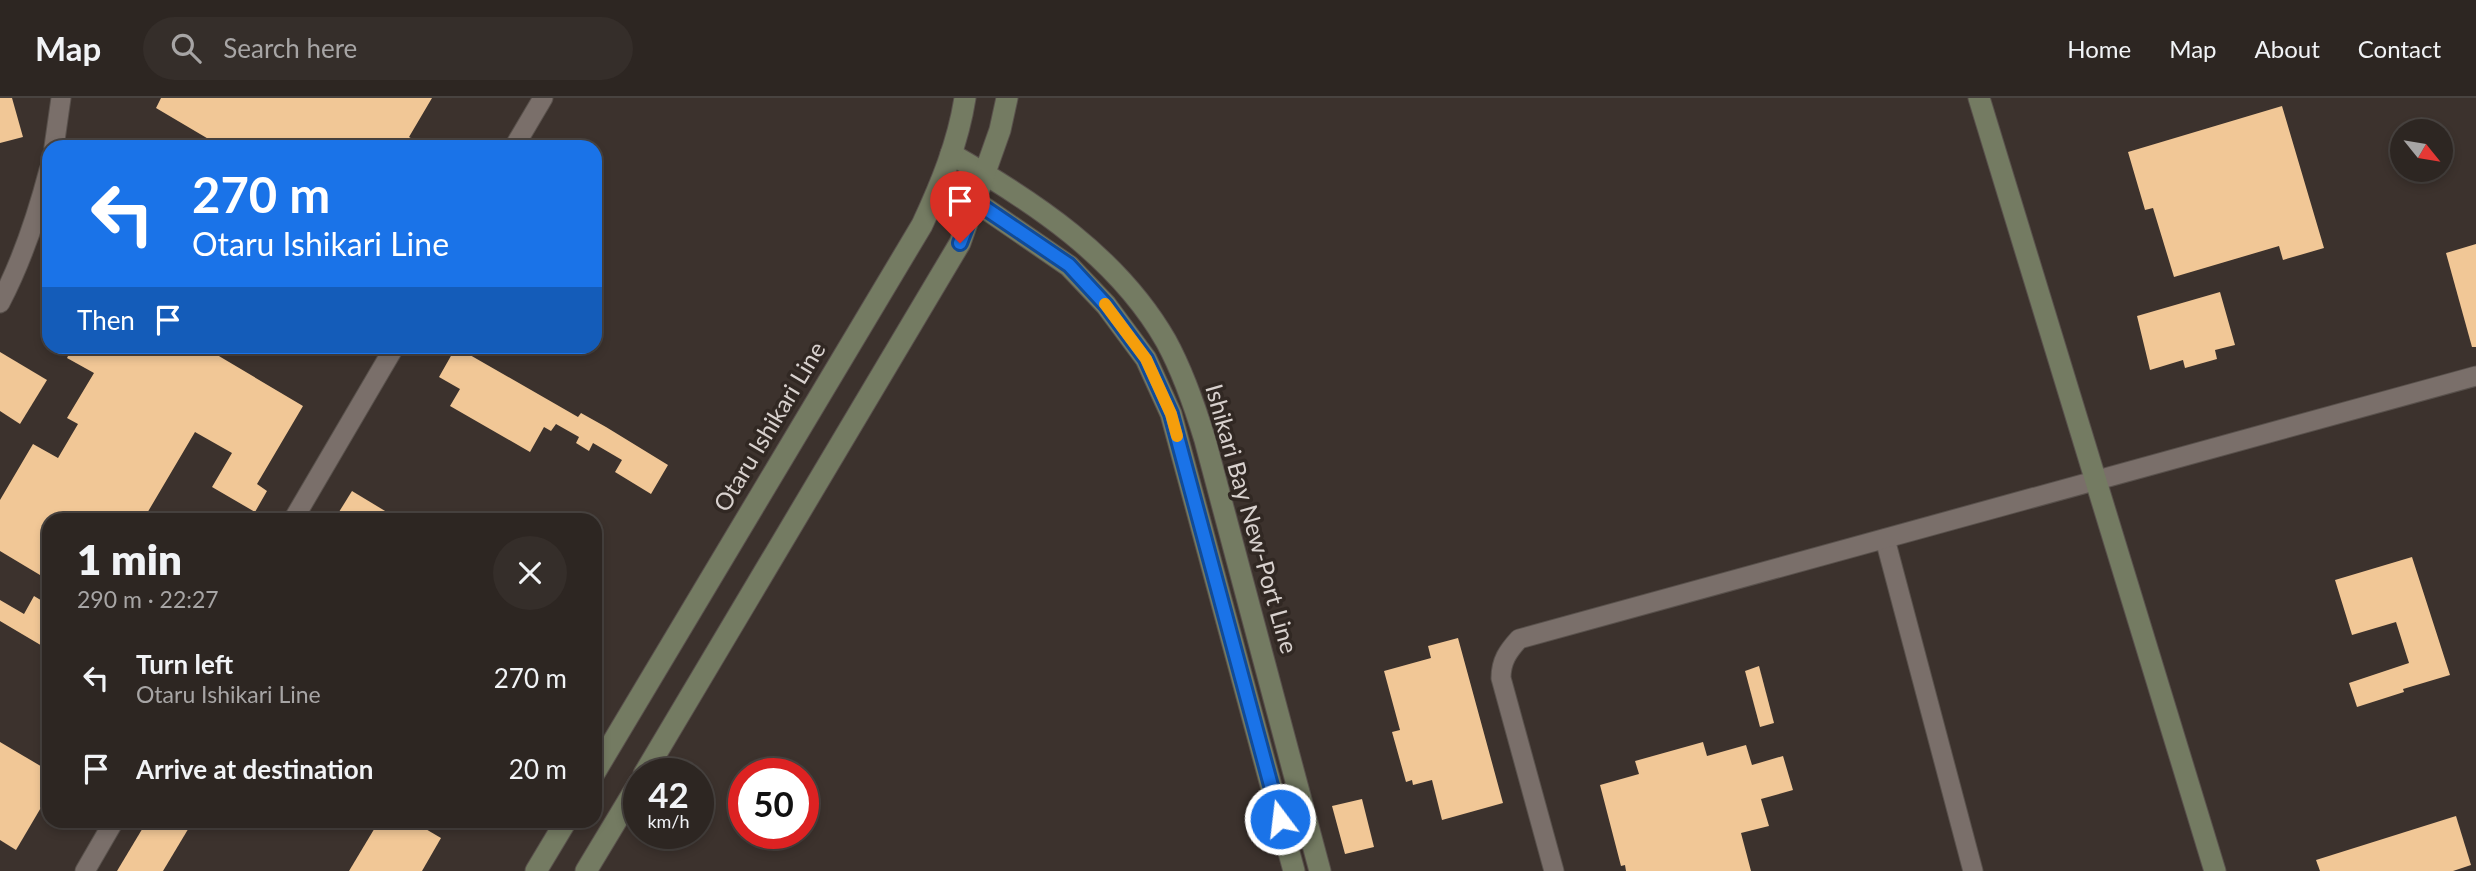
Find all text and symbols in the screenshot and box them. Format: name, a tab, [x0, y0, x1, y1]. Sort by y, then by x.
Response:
search box	[143, 17, 633, 80]
text: Map	[35, 28, 101, 68]
icon: search	[167, 29, 205, 67]
text: Search here	[223, 32, 357, 64]
text: Home	[2067, 34, 2131, 63]
text: Map	[2169, 34, 2217, 63]
text: About	[2255, 34, 2320, 63]
text: Contact	[2358, 34, 2441, 63]
north arrow	[2390, 119, 2454, 182]
map controls	[2390, 119, 2453, 182]
text: 270 m	[192, 165, 330, 223]
icon: left	[77, 168, 168, 259]
pin	[930, 171, 990, 243]
icon: arrive	[941, 182, 979, 220]
text: Otaru Ishikari Line	[192, 224, 449, 263]
icon: arrive	[149, 301, 187, 339]
text: Then	[77, 304, 135, 336]
street label: Otaru Ishikari Line	[707, 336, 831, 516]
street label: Ishikari Bay New-Port Line	[1200, 381, 1305, 657]
text: 1 min	[77, 534, 182, 584]
button: close	[493, 536, 567, 610]
text: 290 m · 22:27	[77, 585, 219, 613]
text: Turn left	[136, 648, 233, 680]
icon: left	[77, 659, 115, 697]
text: 270 m	[494, 662, 567, 694]
text: Otaru Ishikari Line	[136, 680, 321, 708]
icon: arrive	[77, 750, 115, 788]
text: Arrive at destination	[136, 753, 373, 785]
text: 20 m	[509, 753, 567, 785]
speed limit sign: 50	[728, 758, 819, 849]
text: 42	[648, 773, 689, 815]
position arrow	[1243, 782, 1317, 856]
text: km/h	[647, 810, 690, 832]

